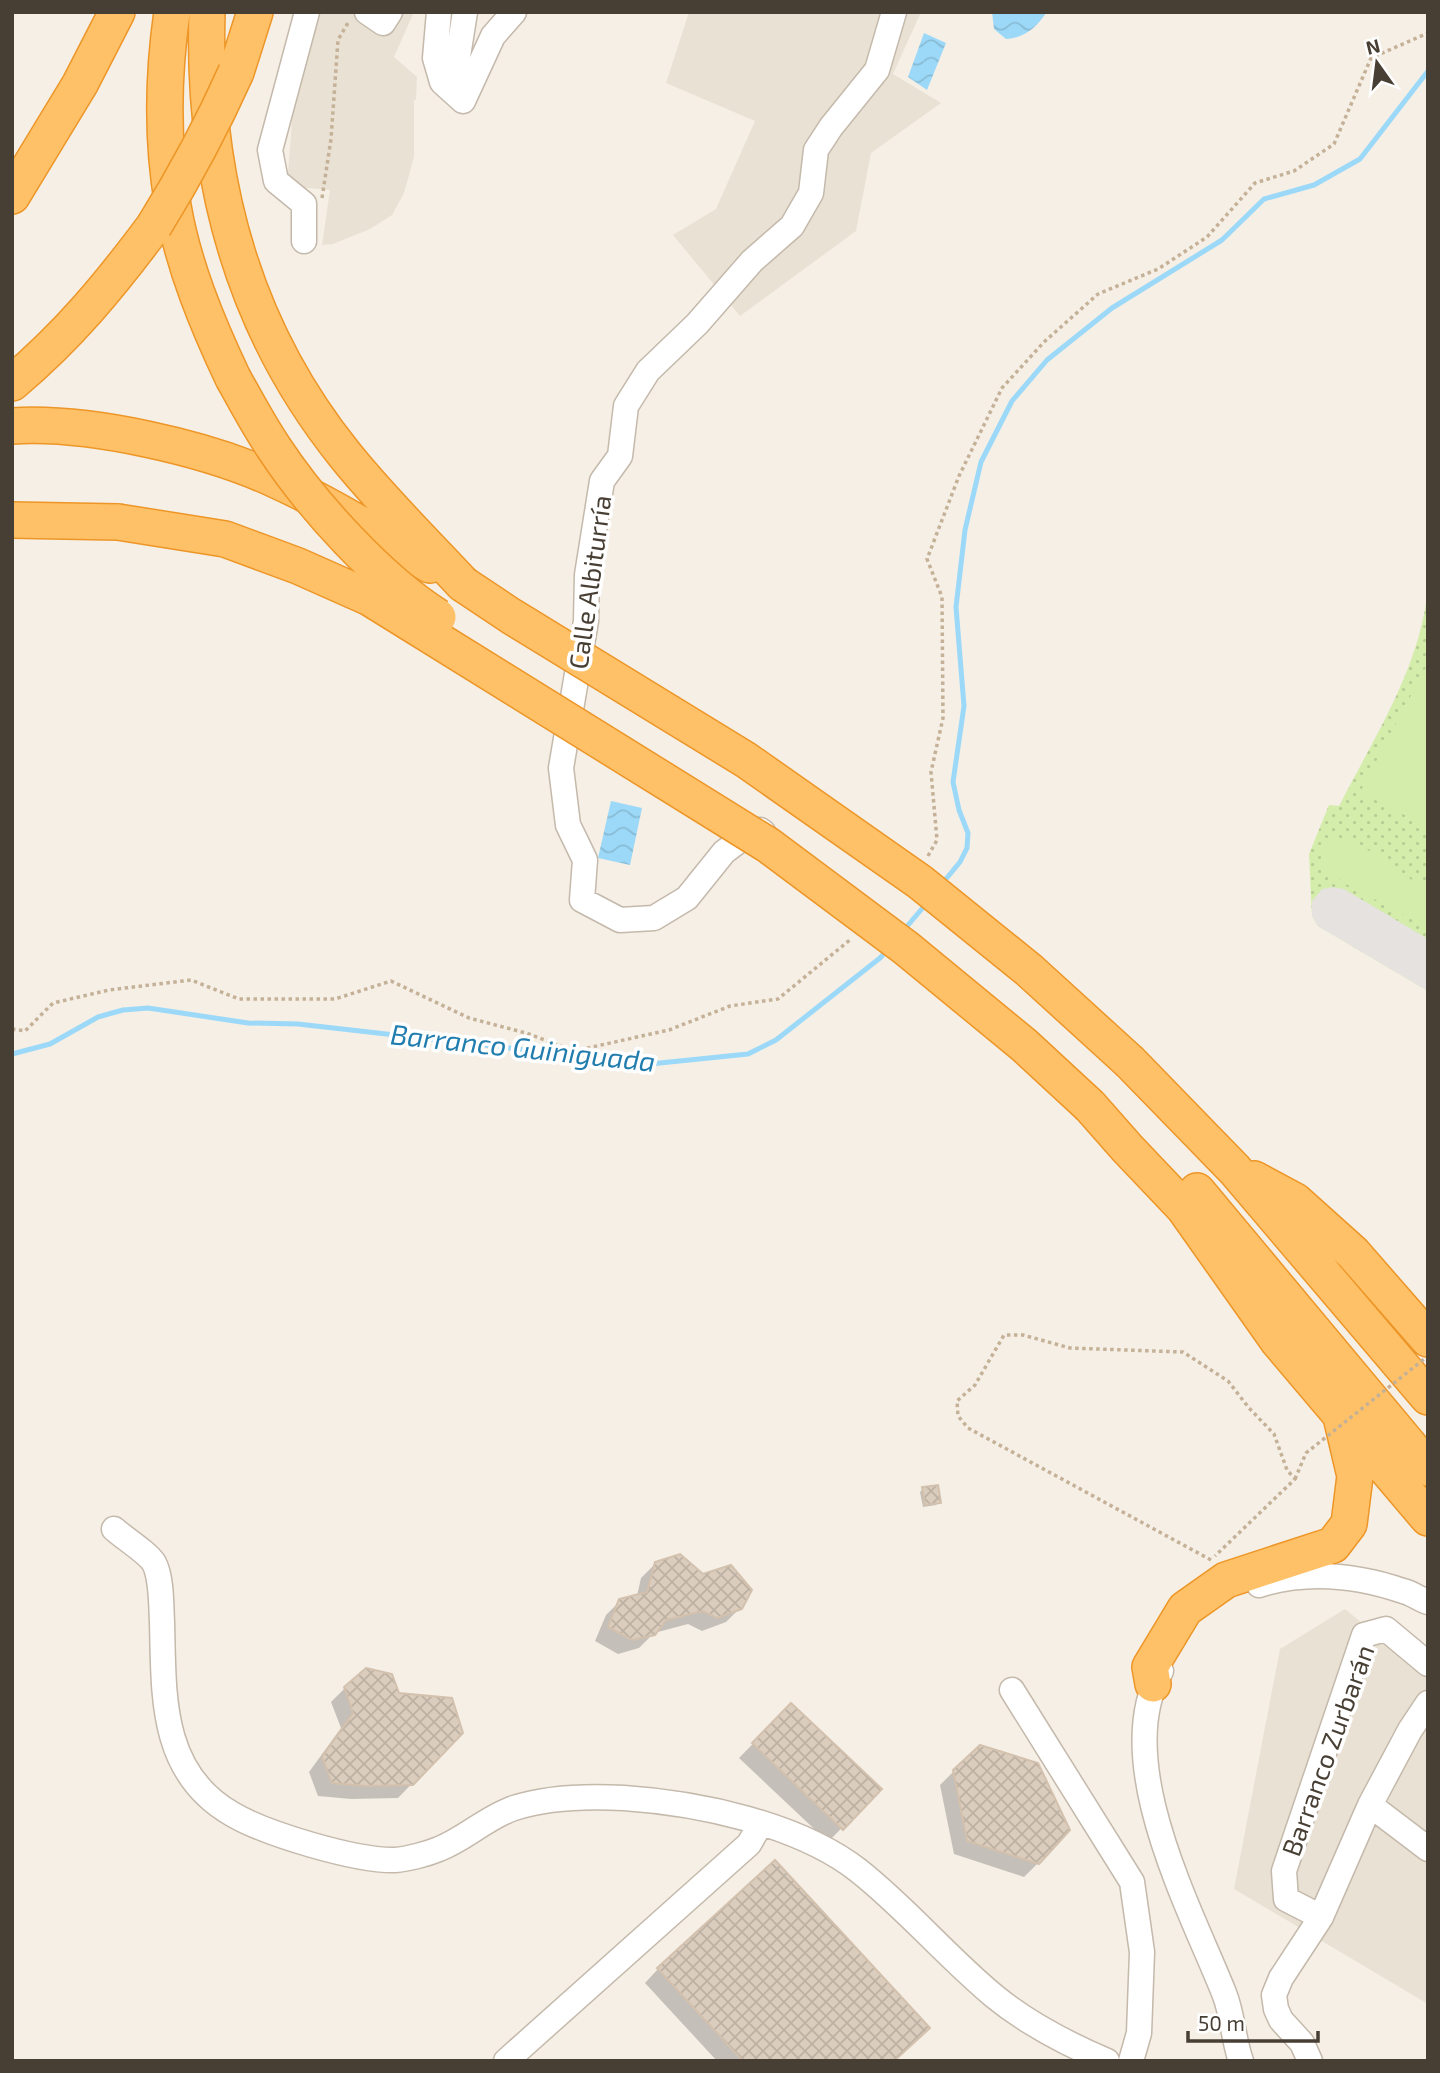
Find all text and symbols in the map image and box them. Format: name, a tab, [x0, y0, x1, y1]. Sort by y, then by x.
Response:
north arrow	[1342, 28, 1412, 98]
text: N	[1363, 33, 1382, 59]
street label: Calle Albiturría	[561, 493, 617, 671]
water label: Barranco Guiniguada	[389, 1016, 657, 1078]
street label: Barranco Zurbarán	[1274, 1640, 1380, 1860]
scale bar	[1188, 2000, 1318, 2044]
text: 50 m	[1198, 2010, 1245, 2035]

